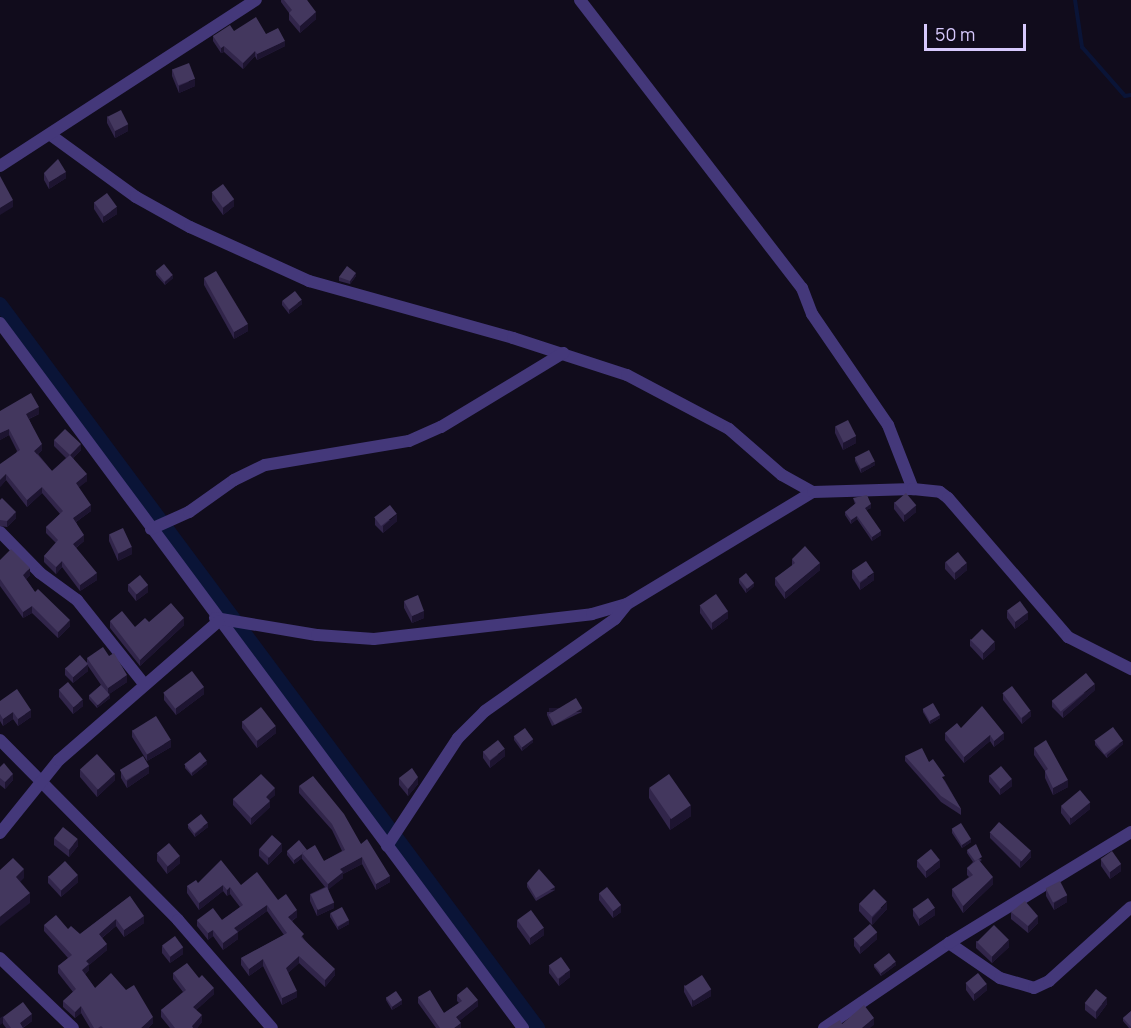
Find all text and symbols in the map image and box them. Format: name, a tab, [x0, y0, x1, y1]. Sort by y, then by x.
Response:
scale bar	[927, 12, 1029, 50]
text: 50 m	[935, 22, 975, 46]

